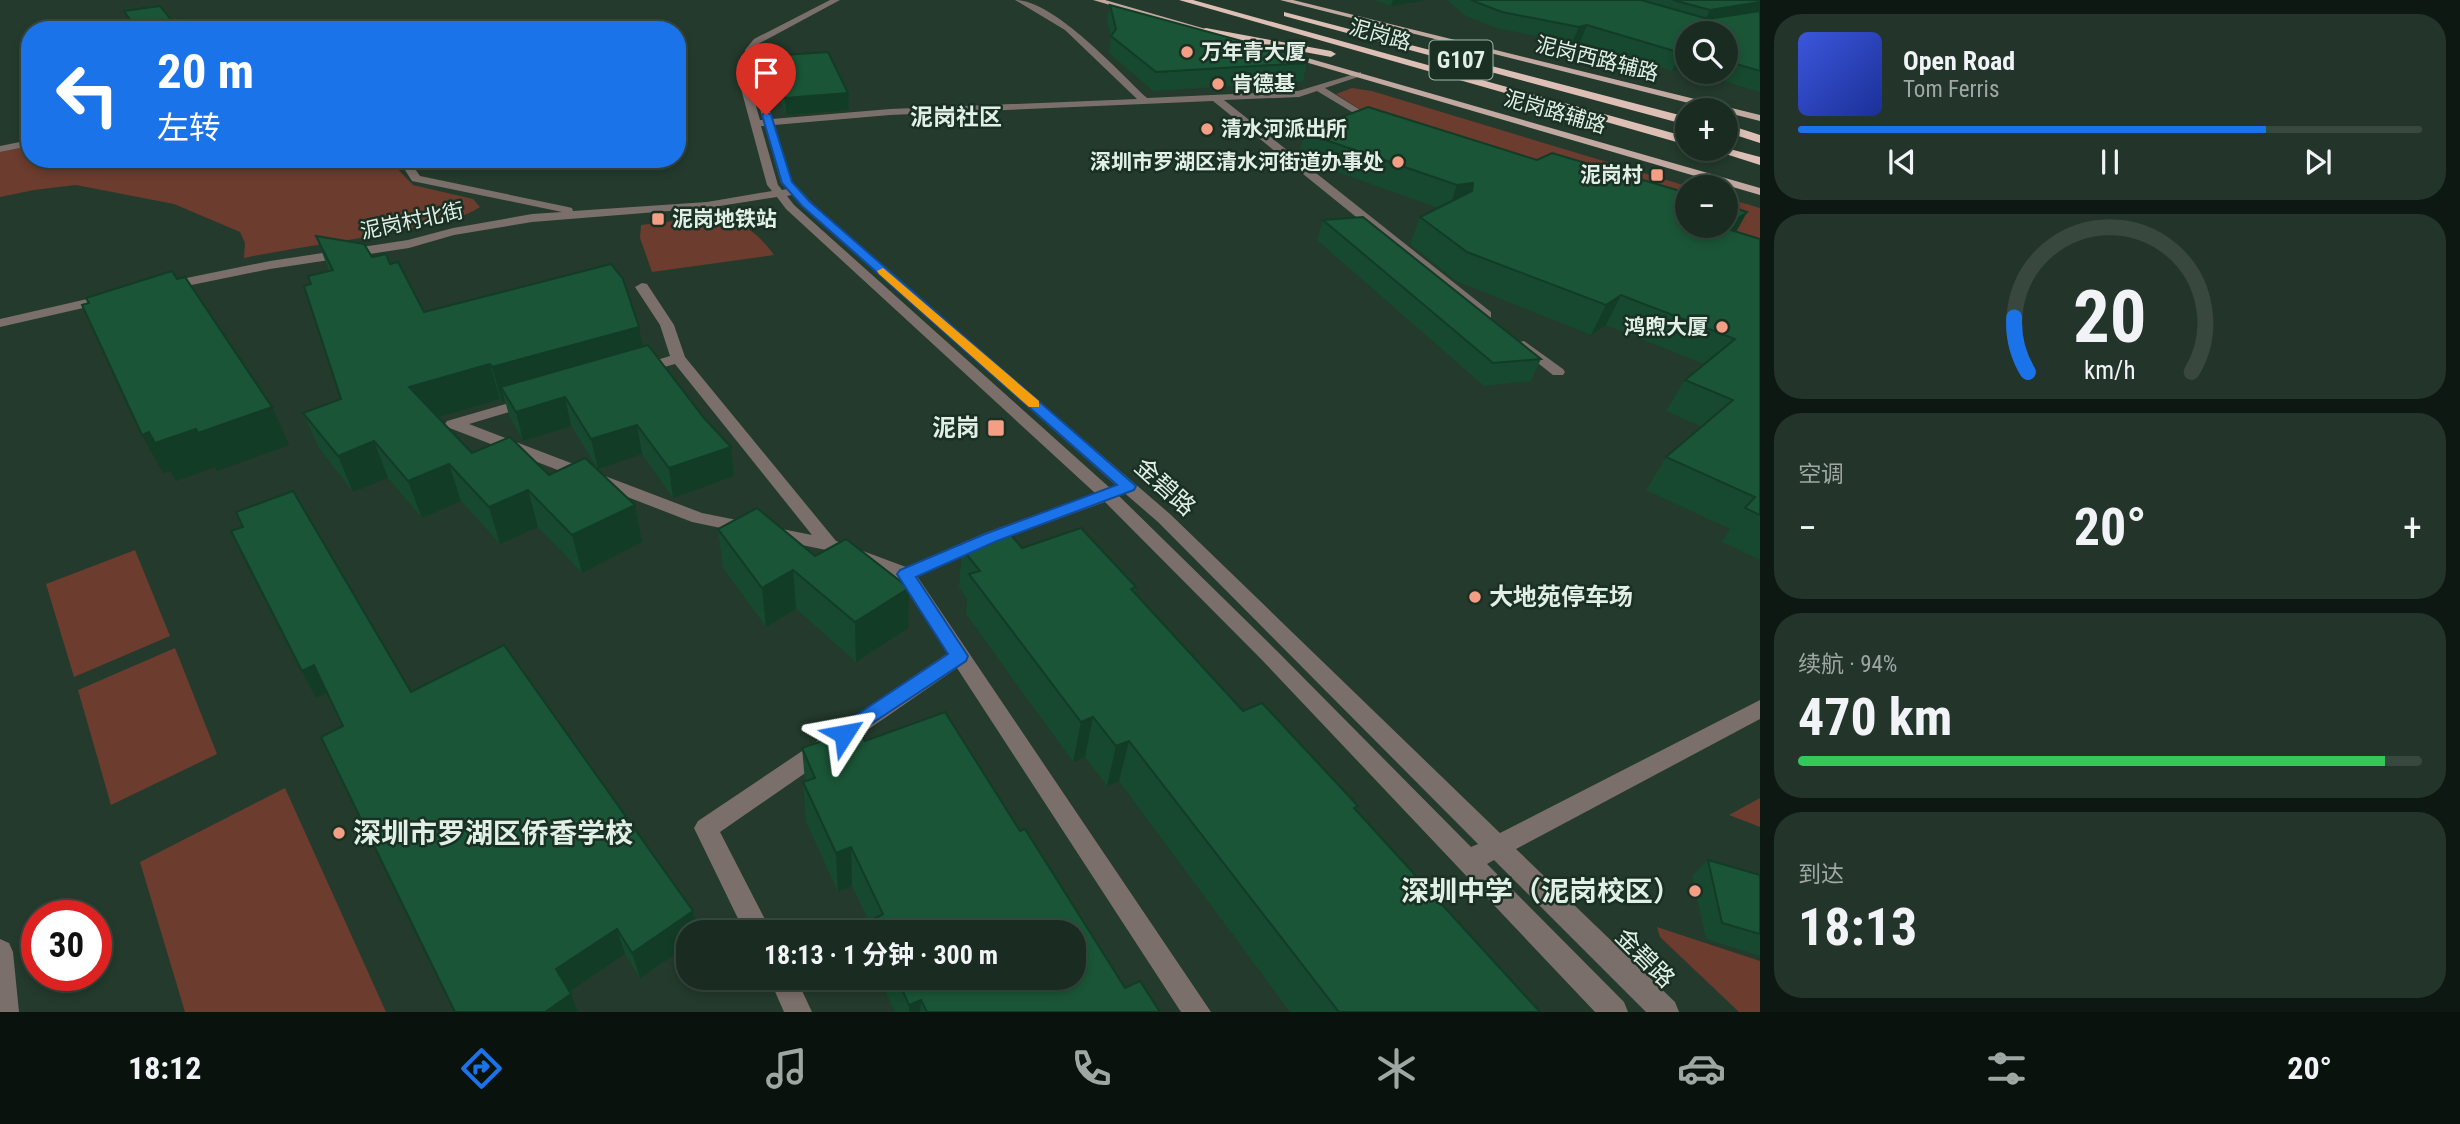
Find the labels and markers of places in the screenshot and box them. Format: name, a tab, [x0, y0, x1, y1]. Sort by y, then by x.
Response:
place label: 万年青大厦	[1201, 40, 1306, 64]
pin	[736, 43, 796, 115]
marker: 万年青大厦	[1179, 44, 1195, 60]
place label: 肯德基	[1232, 72, 1295, 96]
marker: 肯德基	[1210, 76, 1226, 92]
place label: 清水河派出所	[1221, 117, 1347, 141]
marker: 清水河派出所	[1199, 121, 1215, 137]
place label: 深圳市罗湖区清水河街道办事处	[1090, 150, 1384, 174]
marker: 深圳市罗湖区清水河街道办事处	[1390, 154, 1406, 170]
place label: 泥岗村	[1580, 163, 1643, 187]
marker: 泥岗村	[1649, 167, 1665, 183]
place label: 泥岗地铁站	[672, 207, 777, 231]
marker: 泥岗地铁站	[650, 211, 666, 227]
place label: 鸿煦大厦	[1624, 315, 1708, 339]
marker: 鸿煦大厦	[1714, 319, 1730, 335]
place label: 泥岗	[932, 414, 980, 442]
marker: 泥岗	[986, 418, 1006, 438]
place label: 大地苑停车场	[1489, 583, 1633, 611]
marker: 大地苑停车场	[1467, 589, 1483, 605]
place label: 深圳市罗湖区侨香学校	[353, 817, 633, 850]
marker: 深圳市罗湖区侨香学校	[331, 825, 347, 841]
place label: 深圳中学（泥岗校区）	[1401, 875, 1681, 908]
marker: 深圳中学（泥岗校区）	[1687, 883, 1703, 899]

